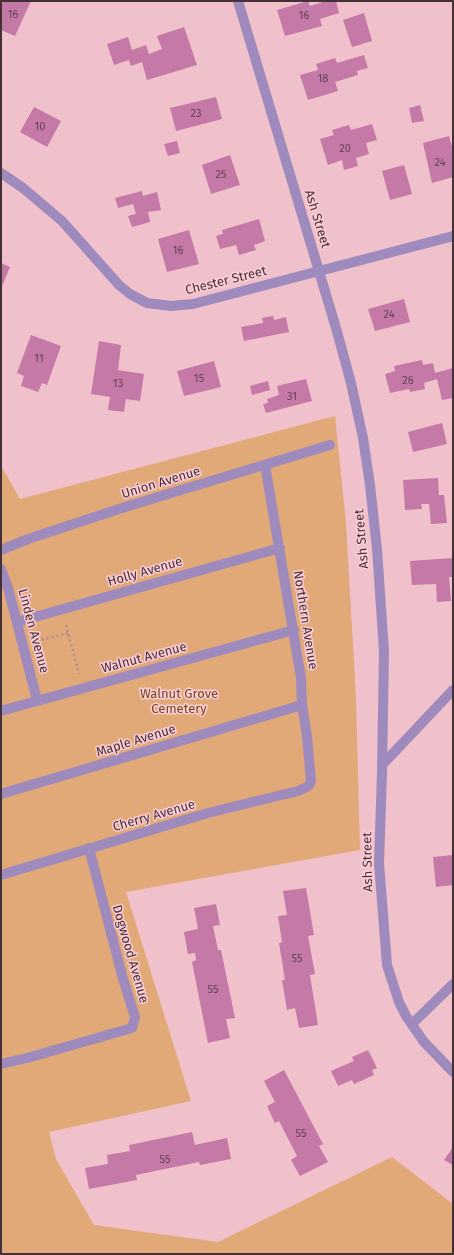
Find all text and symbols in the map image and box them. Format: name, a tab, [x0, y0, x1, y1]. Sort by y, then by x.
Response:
house number: 16	[8, 8, 18, 22]
house number: 16	[299, 9, 309, 23]
house number: 18	[318, 72, 328, 86]
house number: 23	[191, 107, 201, 121]
house number: 10	[35, 120, 45, 134]
house number: 20	[339, 142, 351, 156]
house number: 24	[435, 156, 445, 170]
house number: 25	[216, 168, 226, 182]
street label: Ash Street	[301, 188, 333, 250]
house number: 16	[173, 244, 183, 258]
street label: Chester Street	[184, 263, 268, 299]
house number: 24	[384, 308, 394, 322]
house number: 11	[34, 352, 44, 366]
house number: 15	[194, 372, 204, 386]
house number: 26	[402, 374, 414, 388]
house number: 13	[113, 377, 123, 391]
house number: 31	[287, 390, 297, 404]
street label: Union Avenue	[120, 464, 202, 502]
street label: Ash Street	[352, 509, 372, 569]
street label: Holly Avenue	[106, 554, 184, 590]
street label: Northern Avenue	[289, 569, 321, 671]
street label: Linden Avenue	[14, 587, 52, 675]
street label: Walnut Avenue	[100, 639, 188, 677]
park label: Walnut Grove Cemetery	[140, 686, 218, 717]
street label: Maple Avenue	[94, 722, 178, 760]
street label: Cherry Avenue	[111, 797, 197, 835]
street label: Ash Street	[360, 832, 376, 892]
street label: Dogwood Avenue	[109, 903, 151, 1005]
house number: 55	[292, 952, 302, 966]
house number: 55	[208, 983, 218, 997]
house number: 55	[296, 1127, 306, 1141]
house number: 55	[160, 1153, 170, 1167]

